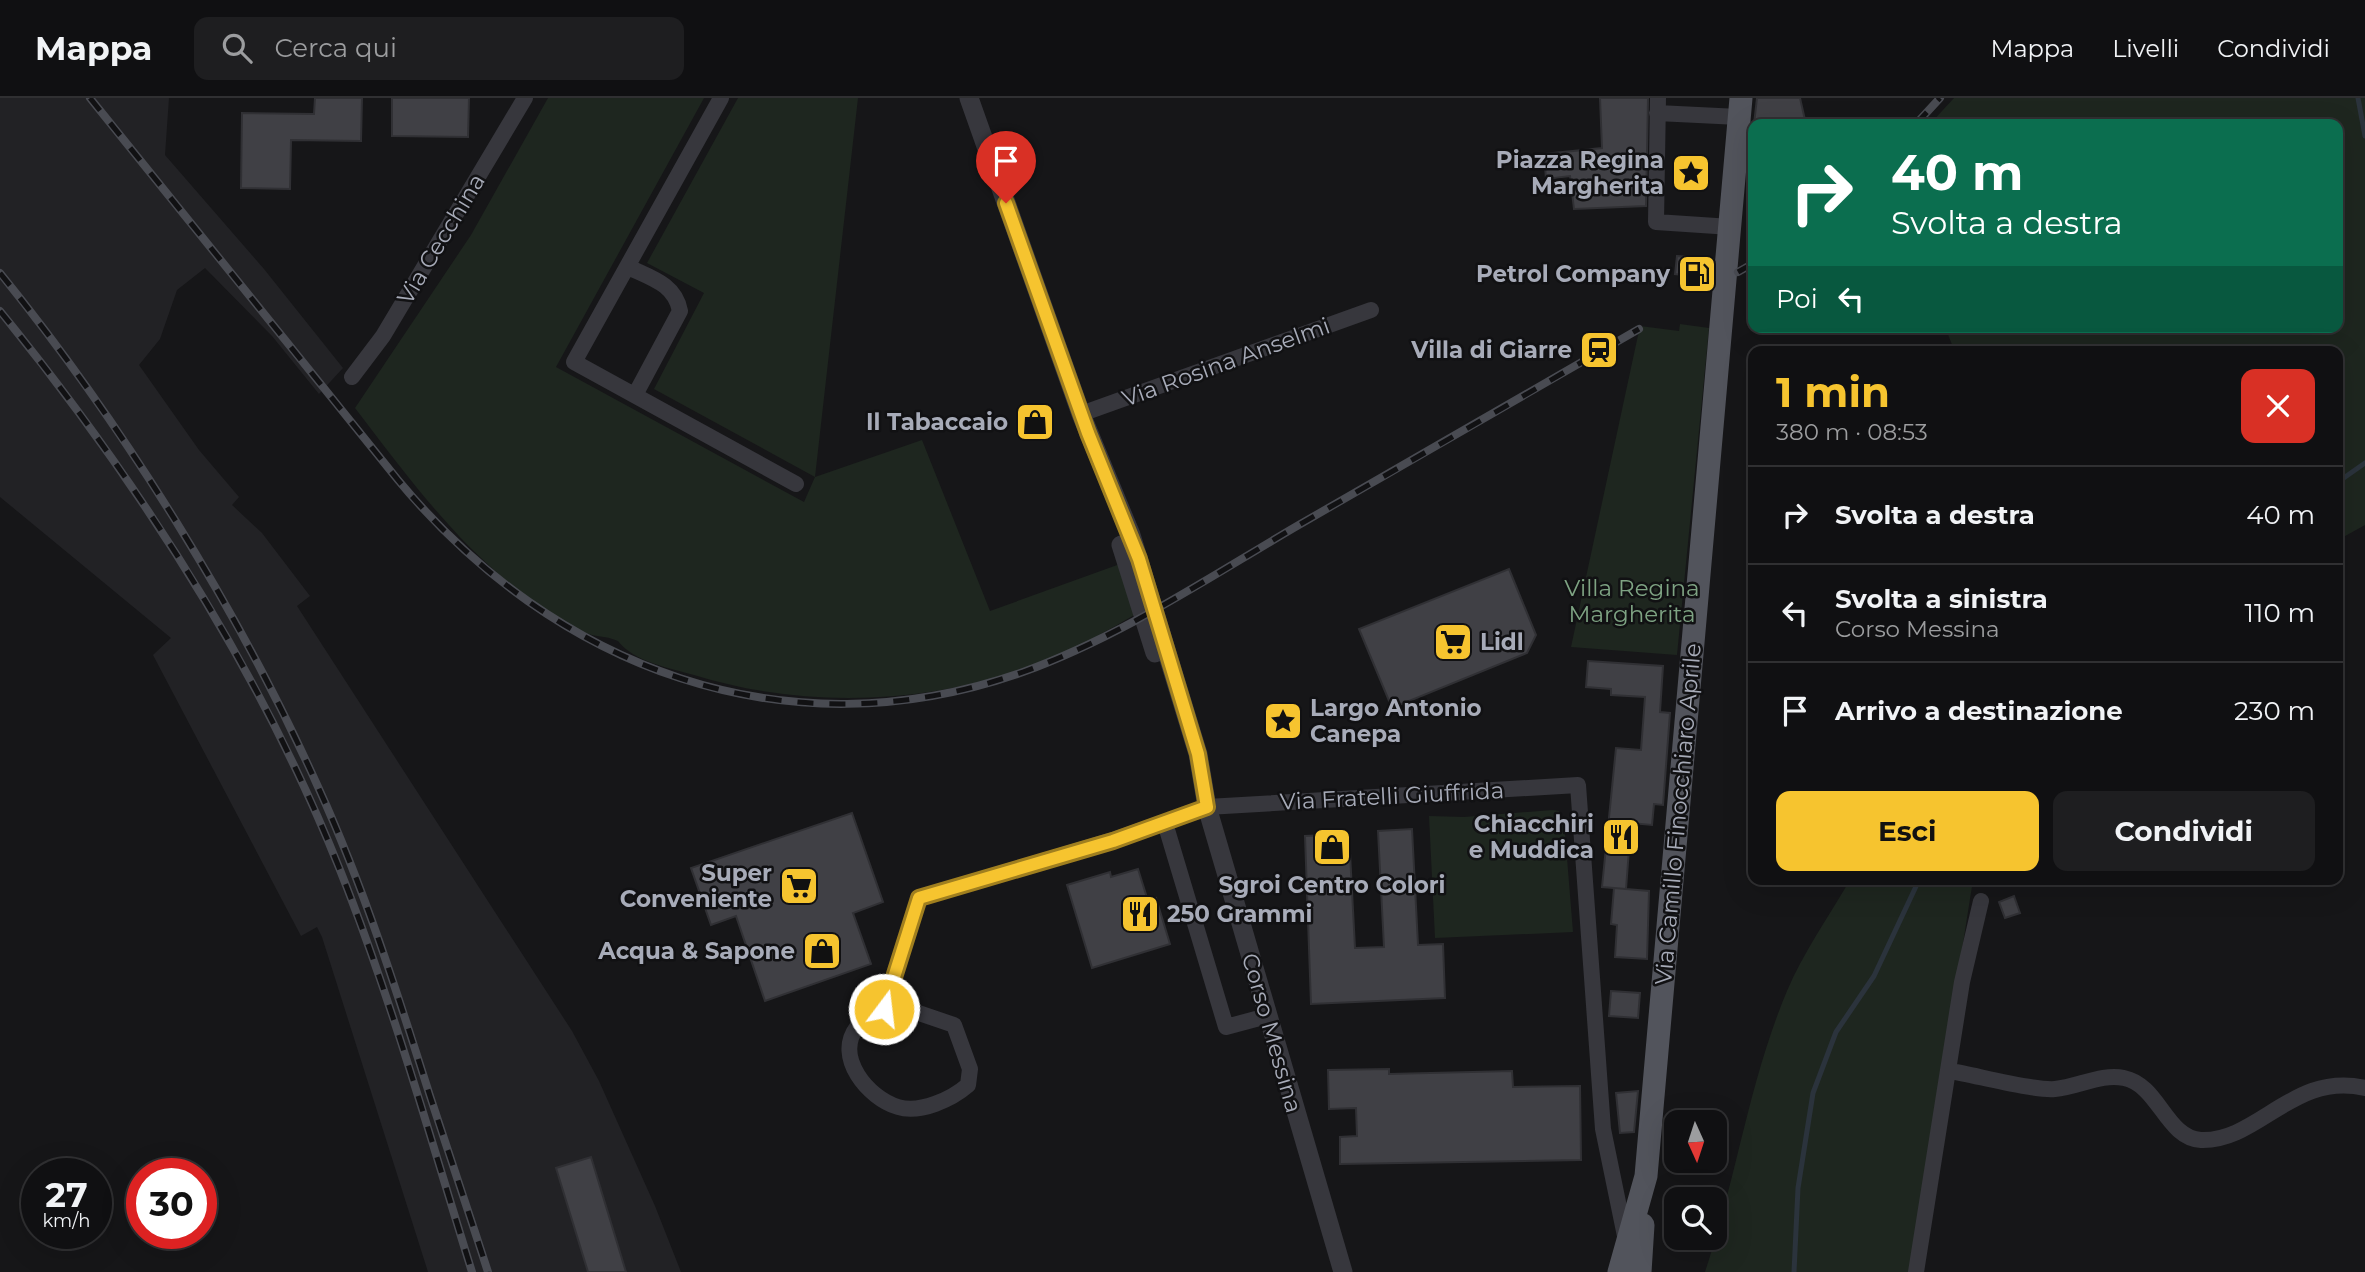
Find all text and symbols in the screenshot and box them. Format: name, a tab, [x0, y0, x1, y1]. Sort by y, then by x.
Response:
search box	[194, 17, 684, 80]
text: Mappa	[35, 28, 152, 68]
icon: search	[218, 29, 256, 67]
text: Cerca qui	[274, 32, 397, 64]
text: Mappa	[1991, 34, 2074, 63]
text: Livelli	[2112, 34, 2179, 63]
text: Condividi	[2217, 34, 2330, 63]
pin	[976, 131, 1036, 203]
icon: arrive	[987, 142, 1025, 180]
text: 40 m	[1891, 143, 2023, 202]
place label: Piazza Regina Margherita	[1496, 146, 1664, 200]
icon: right	[1776, 147, 1867, 238]
place icon: Piazza Regina Margherita	[1670, 152, 1712, 194]
street label: Via Cecchina	[391, 169, 491, 309]
text: Svolta a destra	[1891, 203, 2123, 242]
fuel station icon: Petrol Company	[1676, 253, 1718, 295]
place label: Petrol Company	[1476, 260, 1670, 288]
icon: left	[1832, 280, 1870, 318]
text: Poi	[1776, 283, 1818, 315]
street label: Via Rosina Anselmi	[1118, 311, 1334, 413]
station icon: Villa di Giarre	[1578, 329, 1620, 371]
place label: Villa di Giarre	[1410, 336, 1572, 364]
text: 1 min	[1776, 366, 1890, 418]
button: close	[2241, 369, 2315, 443]
shop icon: Il Tabaccaio	[1014, 401, 1056, 443]
place label: Il Tabaccaio	[866, 408, 1008, 436]
text: 380 m · 08:53	[1776, 418, 1928, 446]
icon: right	[1776, 496, 1814, 534]
text: Svolta a destra	[1835, 499, 2035, 531]
text: 40 m	[2246, 499, 2315, 531]
park label: Villa Regina Margherita	[1564, 574, 1700, 628]
text: Svolta a sinistra	[1835, 583, 2048, 615]
icon: left	[1776, 594, 1814, 632]
text: 110 m	[2245, 597, 2315, 629]
text: Corso Messina	[1835, 615, 2000, 643]
supermarket icon: Lidl	[1432, 621, 1474, 663]
place label: Lidl	[1480, 628, 1524, 656]
street label: Via Camillo Finocchiaro Aprile	[1649, 642, 1707, 986]
icon: arrive	[1776, 692, 1814, 730]
place label: Largo Antonio Canepa	[1310, 694, 1482, 748]
text: Arrivo a destinazione	[1835, 695, 2123, 727]
text: 230 m	[2234, 695, 2315, 727]
place icon: Largo Antonio Canepa	[1262, 700, 1304, 742]
street label: Via Fratelli Giuffrida	[1279, 776, 1505, 816]
button: Esci	[1776, 791, 2039, 871]
button: Condividi	[2053, 791, 2315, 871]
place label: Chiacchiri e Muddica	[1469, 810, 1594, 864]
restaurant icon: Chiacchiri e Muddica	[1600, 816, 1642, 858]
shop icon: Sgroi Centro Colori	[1311, 826, 1353, 868]
place label: Super Conveniente	[620, 859, 772, 913]
supermarket icon: Super Conveniente	[778, 865, 820, 907]
place label: Sgroi Centro Colori	[1219, 871, 1445, 899]
restaurant icon: 250 Grammi	[1119, 893, 1161, 935]
place label: 250 Grammi	[1167, 900, 1313, 928]
shop icon: Acqua & Sapone	[801, 930, 843, 972]
place label: Acqua & Sapone	[597, 937, 795, 965]
street label: Corso Messina	[1236, 950, 1308, 1116]
position arrow	[847, 972, 921, 1046]
north arrow	[1664, 1110, 1727, 1172]
map controls	[1664, 1110, 1727, 1250]
speed limit sign: 30	[126, 1158, 217, 1249]
text: 27	[45, 1173, 88, 1216]
button: search	[1664, 1187, 1727, 1250]
text: km/h	[42, 1210, 91, 1232]

